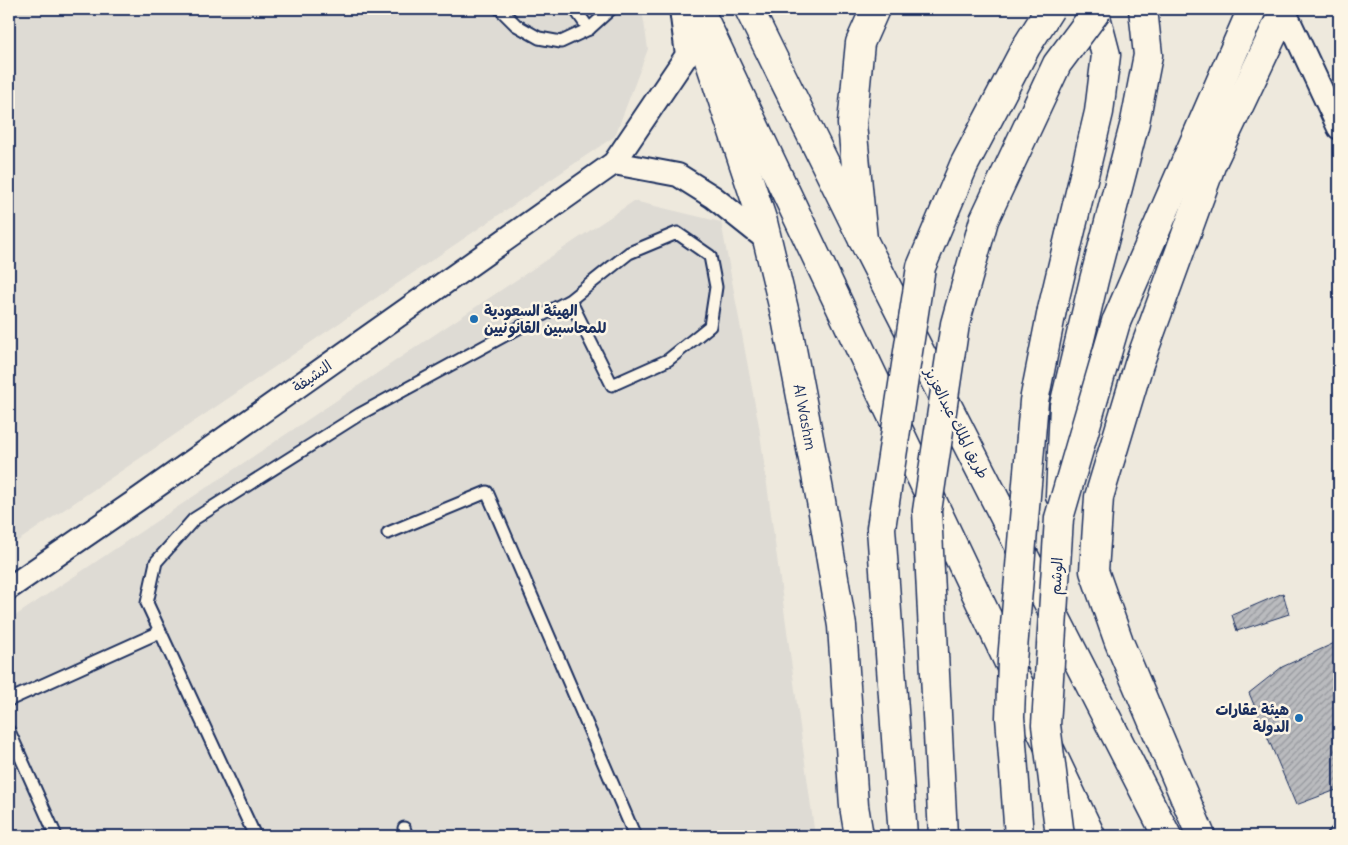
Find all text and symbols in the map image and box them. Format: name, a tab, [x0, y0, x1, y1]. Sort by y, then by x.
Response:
place label: الهيئة السعودية للمحاسبين القانونيين	[484, 301, 606, 338]
marker: الهيئة السعودية للمحاسبين القانونيين	[468, 313, 480, 325]
street label: النشيفة	[289, 356, 335, 396]
street label: طريق الملك عبدالعزيز	[920, 362, 993, 482]
street label: Al Washm	[789, 382, 821, 452]
street label: الوشم	[1045, 557, 1070, 596]
place label: هيئة عقارات الدولة	[1215, 700, 1289, 736]
marker: هيئة عقارات الدولة	[1293, 712, 1305, 724]

